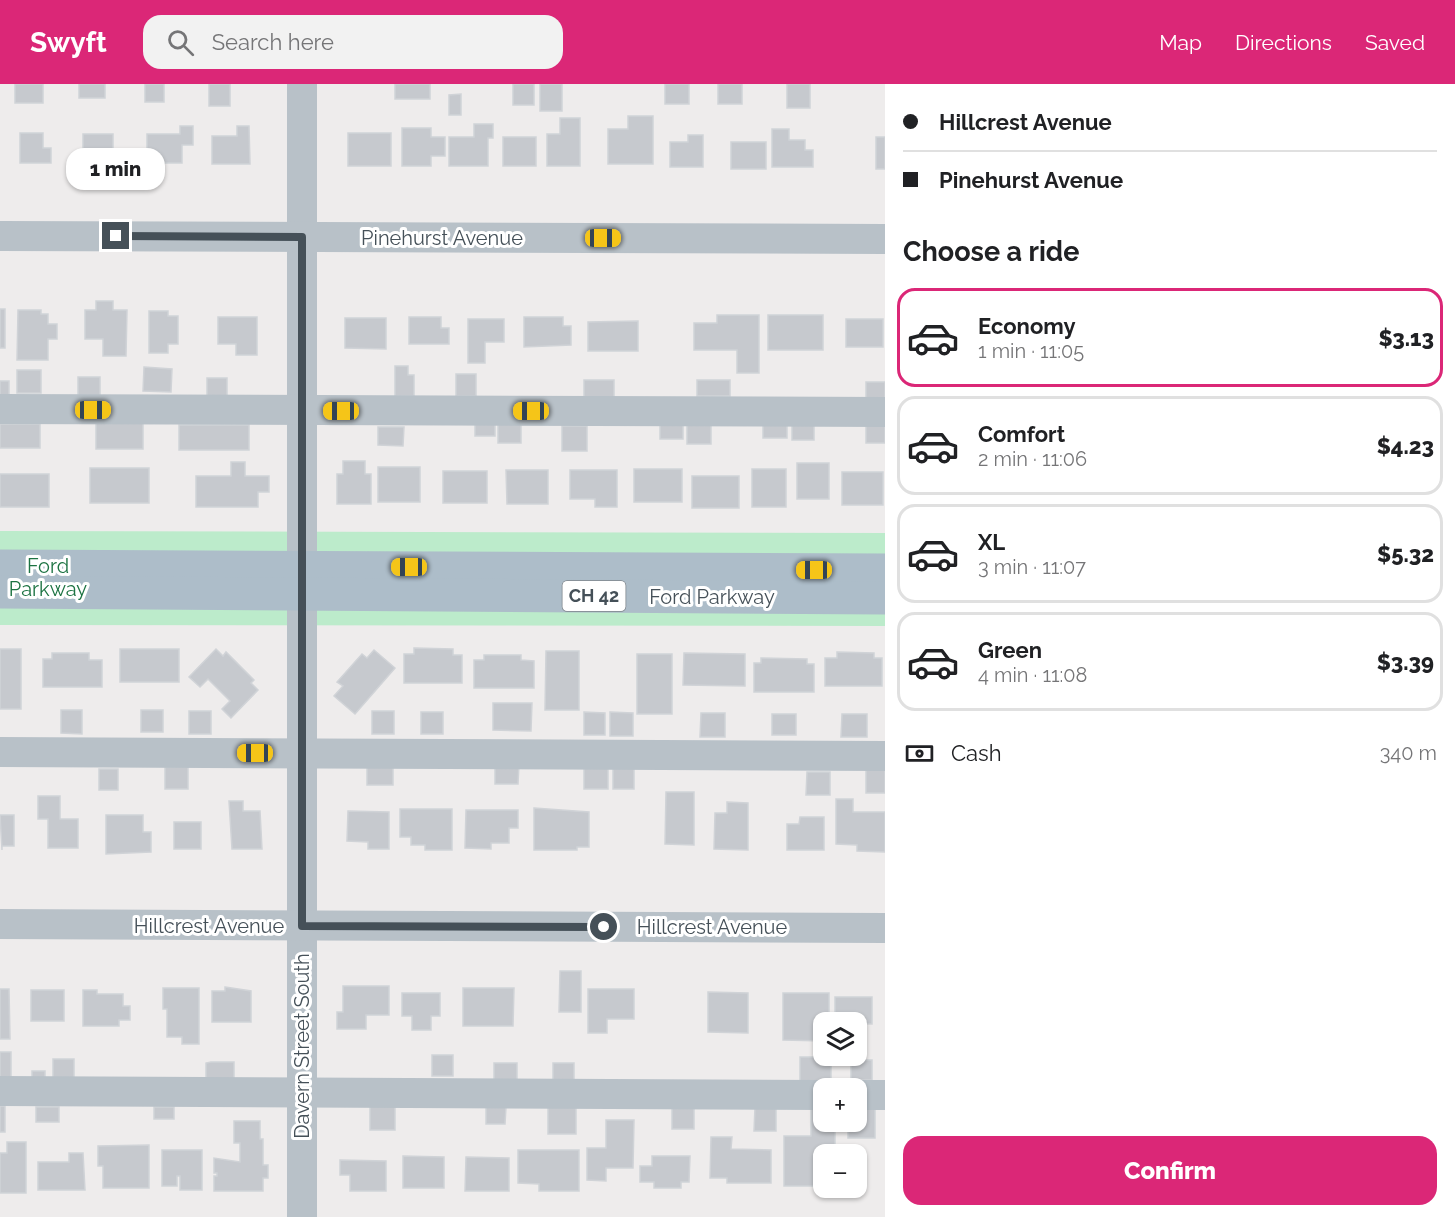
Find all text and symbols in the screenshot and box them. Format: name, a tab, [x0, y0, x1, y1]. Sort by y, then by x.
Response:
search box	[143, 15, 563, 69]
text: Swyft	[30, 26, 107, 59]
icon: search	[164, 26, 197, 59]
text: Search here	[212, 29, 334, 55]
text: Map	[1159, 30, 1202, 55]
text: Directions	[1235, 30, 1332, 55]
text: Saved	[1365, 30, 1425, 55]
text: Hillcrest Avenue	[939, 109, 1112, 135]
callout: 1 min	[66, 149, 166, 191]
text: 1 min	[90, 157, 141, 181]
text: Pinehurst Avenue	[939, 167, 1123, 193]
route end	[102, 222, 129, 249]
street label: Pinehurst Avenue	[361, 226, 523, 250]
car	[585, 229, 621, 247]
text: Choose a ride	[903, 236, 1079, 267]
icon: car	[906, 311, 960, 365]
text: Economy	[978, 313, 1076, 339]
text: $3.13	[1378, 325, 1434, 351]
text: 1 min · 11:05	[978, 339, 1084, 363]
car	[75, 401, 111, 419]
car	[323, 402, 359, 420]
car	[513, 402, 549, 420]
icon: car	[906, 419, 960, 473]
text: Comfort	[978, 421, 1065, 447]
text: $4.23	[1377, 433, 1434, 459]
text: 2 min · 11:06	[978, 447, 1087, 471]
icon: car	[906, 527, 960, 581]
text: XL	[978, 529, 1005, 555]
text: $5.32	[1377, 541, 1434, 567]
park label: Ford Parkway	[9, 554, 87, 601]
text: 3 min · 11:07	[978, 555, 1086, 579]
car	[391, 558, 427, 576]
car	[796, 561, 832, 579]
road number: CH 42	[562, 581, 626, 611]
street label: Ford Parkway	[649, 585, 775, 609]
icon: car	[906, 635, 960, 689]
text: Green	[978, 637, 1042, 663]
text: $3.39	[1377, 649, 1434, 675]
text: 4 min · 11:08	[978, 663, 1087, 687]
icon: cash	[903, 737, 936, 770]
text: Cash	[951, 740, 1002, 766]
text: 340 m	[1380, 741, 1437, 765]
car	[237, 744, 273, 762]
route start	[590, 913, 617, 940]
street label: Hillcrest Avenue	[134, 914, 284, 938]
street label: Hillcrest Avenue	[637, 915, 787, 939]
street label: Davern Street South	[290, 953, 314, 1139]
map controls	[813, 1012, 867, 1198]
button: layers	[813, 1012, 867, 1066]
button: +	[813, 1078, 867, 1132]
button: Confirm	[903, 1136, 1437, 1205]
button: −	[813, 1144, 867, 1198]

